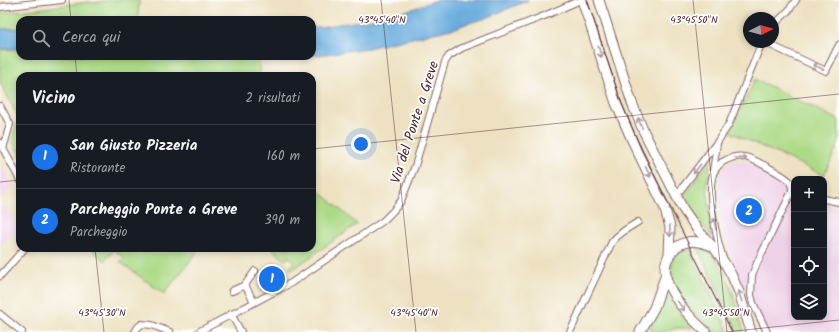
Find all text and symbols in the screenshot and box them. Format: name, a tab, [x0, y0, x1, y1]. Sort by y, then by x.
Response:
text: 43°45'40"N	[358, 12, 406, 28]
text: 43°45'50"N	[670, 12, 718, 28]
north arrow	[743, 12, 779, 48]
search box	[16, 16, 316, 60]
text: Cerca qui	[62, 26, 120, 50]
icon: search	[30, 27, 52, 49]
one-way arrow	[596, 46, 604, 58]
street label: Via del Ponte a Greve	[385, 57, 445, 187]
one-way arrow	[812, 63, 824, 70]
text: Vicino	[32, 85, 75, 112]
text: 2 risultati	[246, 88, 300, 109]
one-way arrow	[636, 118, 643, 130]
text: San Giusto Pizzeria	[70, 134, 197, 158]
your location	[351, 134, 371, 154]
text: 1	[43, 146, 47, 167]
text: 160 m	[267, 146, 300, 167]
one-way arrow	[734, 154, 747, 161]
text: Ristorante	[70, 158, 125, 179]
one-way arrow	[693, 163, 701, 174]
one-way arrow	[644, 166, 652, 178]
map controls	[791, 176, 827, 320]
button: +	[791, 176, 827, 212]
pin: 2	[736, 196, 762, 226]
text: Parcheggio Ponte a Greve	[70, 198, 237, 222]
text: 2	[41, 210, 49, 231]
text: 390 m	[264, 210, 300, 231]
button: −	[791, 212, 827, 248]
one-way arrow	[710, 218, 718, 231]
text: Parcheggio	[70, 222, 127, 243]
one-way arrow	[666, 224, 673, 237]
button: locate	[791, 248, 827, 284]
pin: 1	[259, 264, 285, 294]
button: layers	[791, 284, 827, 320]
one-way arrow	[736, 290, 743, 303]
one-way arrow	[677, 300, 685, 311]
text: 43°45'30"N	[78, 305, 126, 321]
text: 43°45'40"N	[390, 305, 438, 321]
text: 43°45'50"N	[702, 305, 750, 321]

